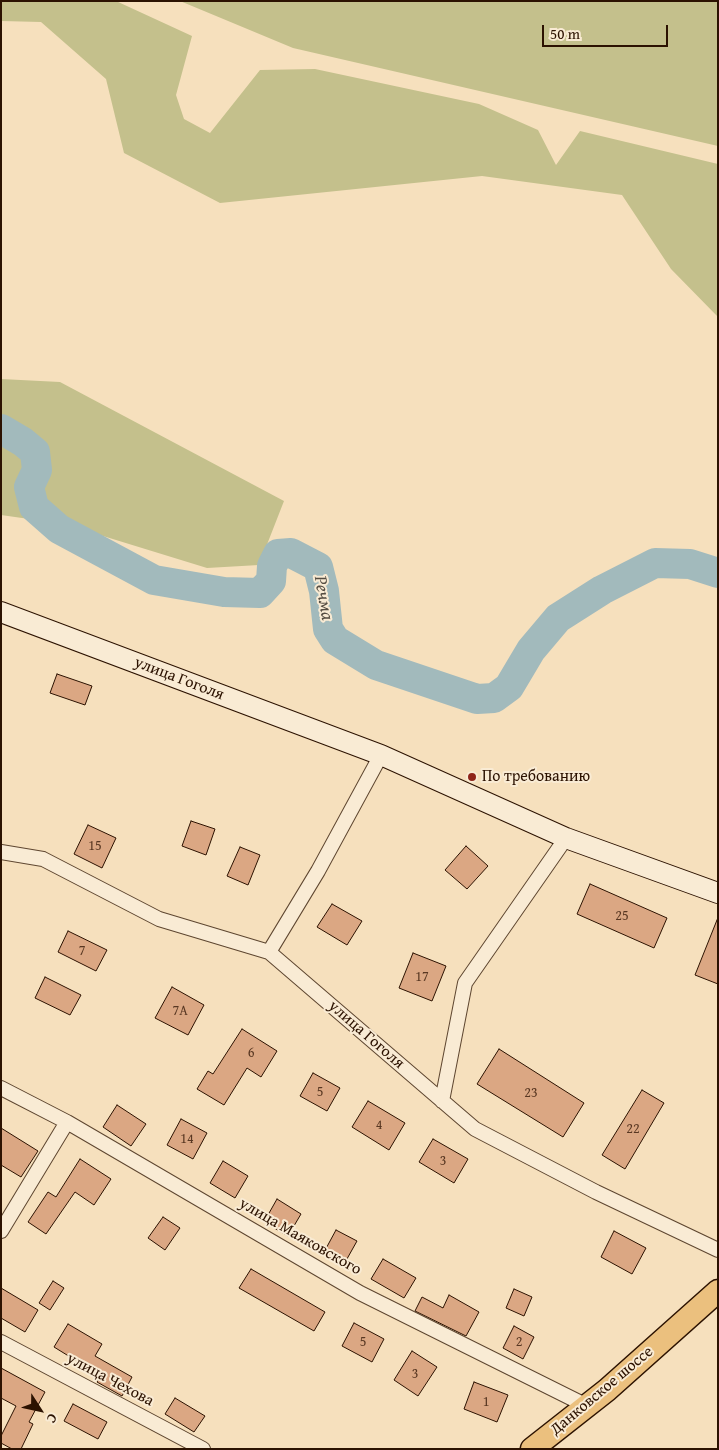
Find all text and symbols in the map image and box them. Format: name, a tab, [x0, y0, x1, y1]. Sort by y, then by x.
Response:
scale bar	[544, 15, 670, 47]
text: 50 m	[550, 23, 580, 44]
water label: Речма	[308, 574, 338, 622]
street label: улица Гоголя	[131, 653, 227, 705]
place label: По требованию	[482, 767, 590, 787]
marker: По требованию	[466, 771, 478, 783]
house number: 15	[88, 838, 102, 854]
house number: 25	[615, 908, 629, 924]
house number: 7	[79, 943, 85, 959]
house number: 17	[415, 969, 429, 985]
street label: улица Гоголя	[324, 997, 408, 1073]
house number: 7А	[172, 1003, 188, 1019]
house number: 6	[248, 1045, 254, 1061]
house number: 5	[317, 1084, 323, 1100]
house number: 23	[524, 1085, 538, 1101]
house number: 4	[376, 1117, 382, 1133]
house number: 22	[626, 1121, 640, 1137]
house number: 14	[180, 1131, 194, 1147]
house number: 3	[440, 1153, 446, 1169]
street label: улица Маяковского	[235, 1194, 365, 1280]
house number: 5	[360, 1334, 366, 1350]
house number: 2	[516, 1334, 522, 1350]
street label: Данковское шоссе	[547, 1342, 657, 1440]
street label: улица Чехова	[63, 1349, 157, 1411]
house number: 3	[412, 1366, 418, 1382]
north arrow	[15, 1385, 65, 1435]
house number: 1	[483, 1394, 489, 1410]
text: С	[42, 1410, 63, 1428]

